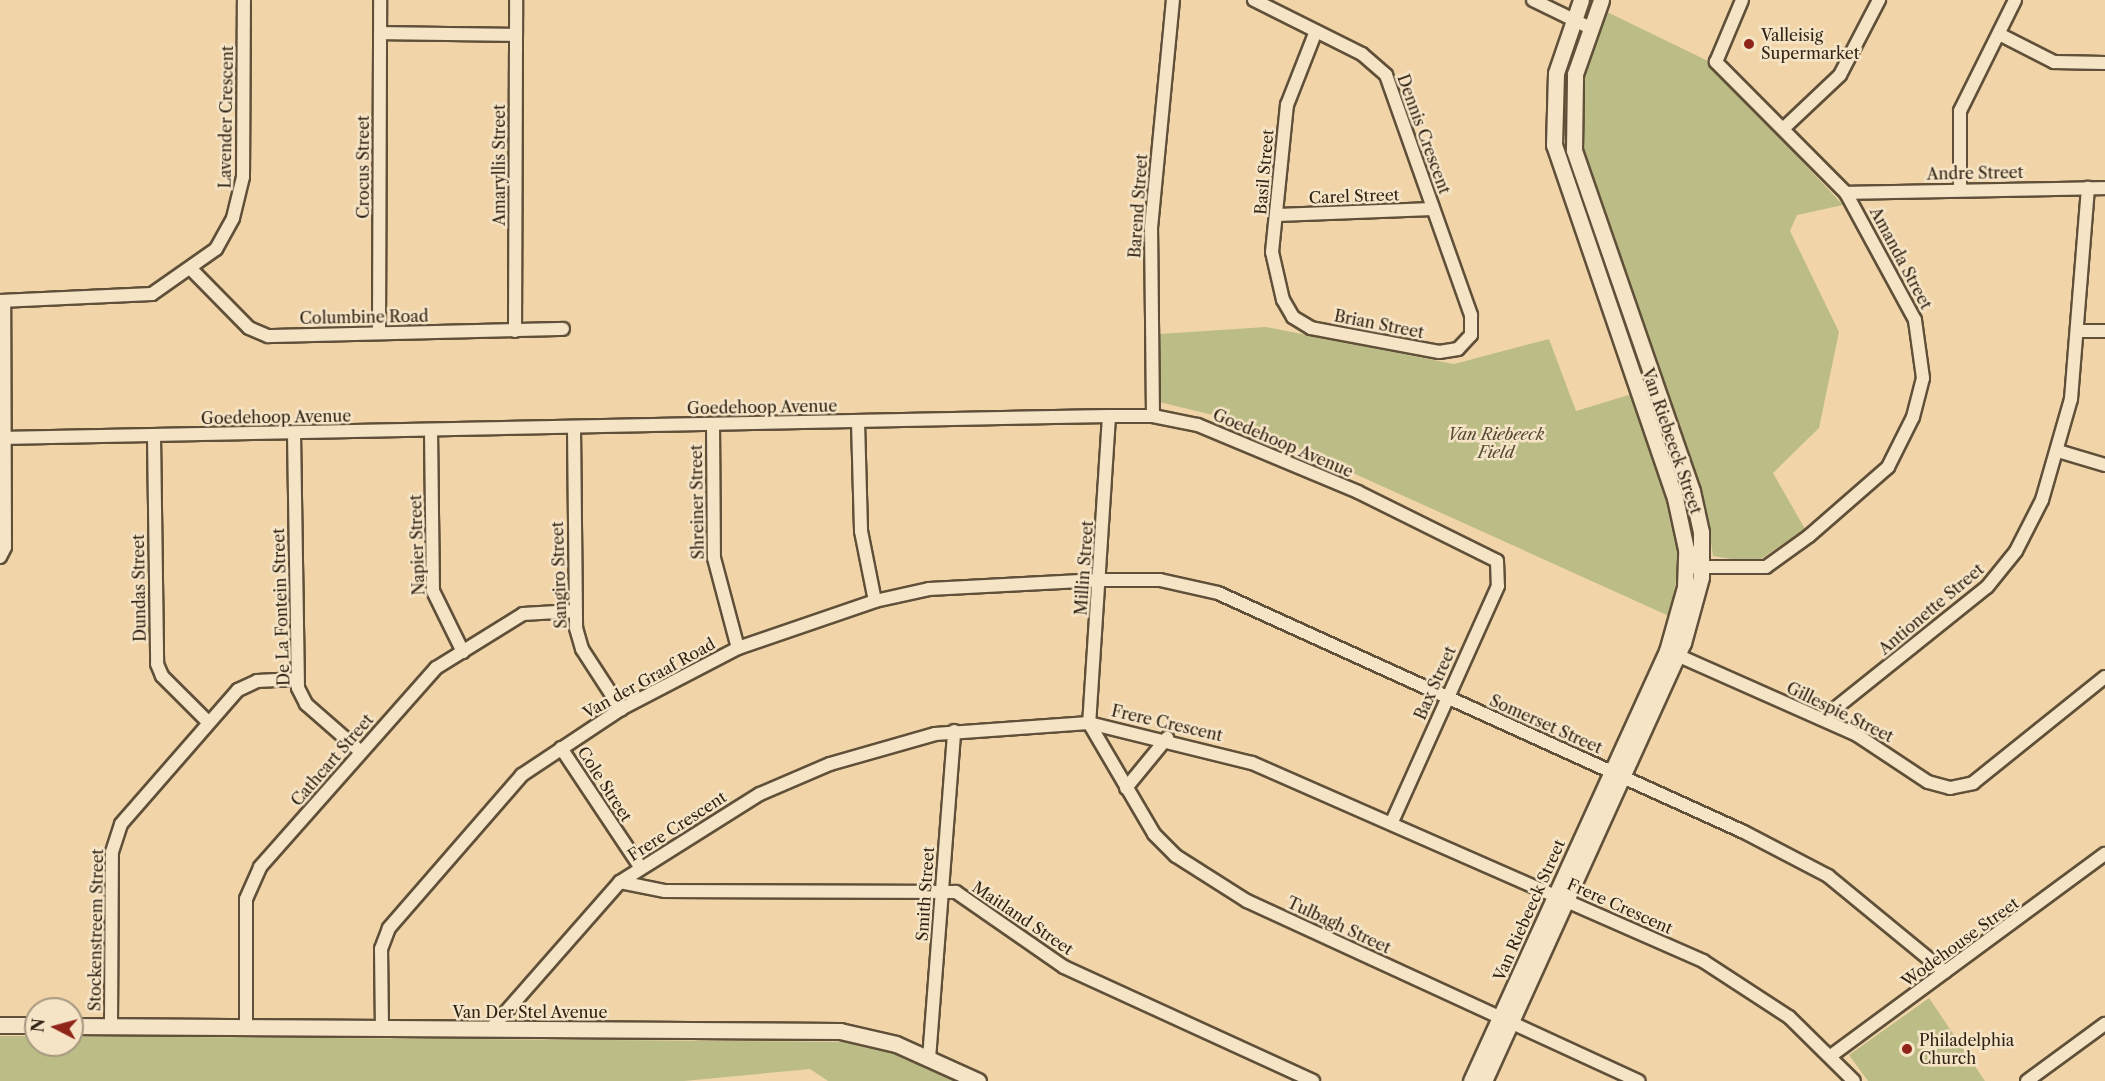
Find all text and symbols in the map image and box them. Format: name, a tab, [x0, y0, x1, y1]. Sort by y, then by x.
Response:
place label: Valleisig Supermarket	[1761, 25, 1859, 63]
marker: Valleisig Supermarket	[1742, 37, 1756, 51]
street label: Lavender Crescent	[215, 45, 237, 189]
street label: Dennis Crescent	[1393, 72, 1455, 196]
street label: Amaryllis Street	[489, 104, 509, 226]
street label: Crocus Street	[353, 115, 373, 219]
street label: Basil Street	[1251, 128, 1277, 216]
street label: Barend Street	[1125, 153, 1151, 259]
street label: Andre Street	[1926, 163, 2024, 183]
street label: Carel Street	[1308, 185, 1400, 207]
street label: Amanda Street	[1866, 204, 1936, 312]
street label: Columbine Road	[299, 306, 429, 328]
street label: Brian Street	[1333, 306, 1425, 342]
street label: Van Riebeeck Street	[1638, 365, 1706, 517]
street label: Goedehoop Avenue	[686, 396, 838, 418]
street label: Goedehoop Avenue	[1210, 405, 1356, 481]
street label: Goedehoop Avenue	[200, 406, 352, 428]
park label: Van Riebeeck Field	[1448, 424, 1544, 462]
street label: Shreiner Street	[686, 444, 708, 560]
street label: Napier Street	[406, 494, 428, 596]
street label: Millin Street	[1071, 520, 1097, 616]
street label: Sangiro Street	[548, 521, 570, 629]
street label: De La Fontein Street	[269, 528, 293, 686]
street label: Dundas Street	[128, 534, 150, 642]
street label: Antionette Street	[1875, 560, 1987, 658]
street label: Van der Graaf Road	[579, 634, 719, 722]
street label: Bax Street	[1410, 643, 1460, 723]
street label: Gillespie Street	[1783, 678, 1897, 746]
street label: Somerset Street	[1487, 691, 1605, 757]
street label: Frere Crescent	[1110, 701, 1224, 745]
street label: Cathcart Street	[287, 710, 377, 810]
street label: Cole Street	[574, 743, 636, 825]
street label: Frere Crescent	[624, 787, 730, 865]
street label: Van Riebeeck Street	[1489, 836, 1569, 984]
street label: Smith Street	[912, 846, 938, 942]
street label: Stockenstreem Street	[85, 849, 107, 1011]
street label: Frere Crescent	[1564, 874, 1676, 938]
street label: Maitland Street	[969, 877, 1077, 959]
street label: Tulbagh Street	[1284, 893, 1394, 957]
street label: Wodehouse Street	[1898, 893, 2022, 991]
north arrow	[24, 997, 84, 1057]
street label: Van Der Stel Avenue	[452, 1002, 608, 1022]
text: N	[27, 1017, 49, 1033]
place label: Philadelphia Church	[1919, 1030, 2014, 1068]
marker: Philadelphia Church	[1900, 1042, 1914, 1056]

